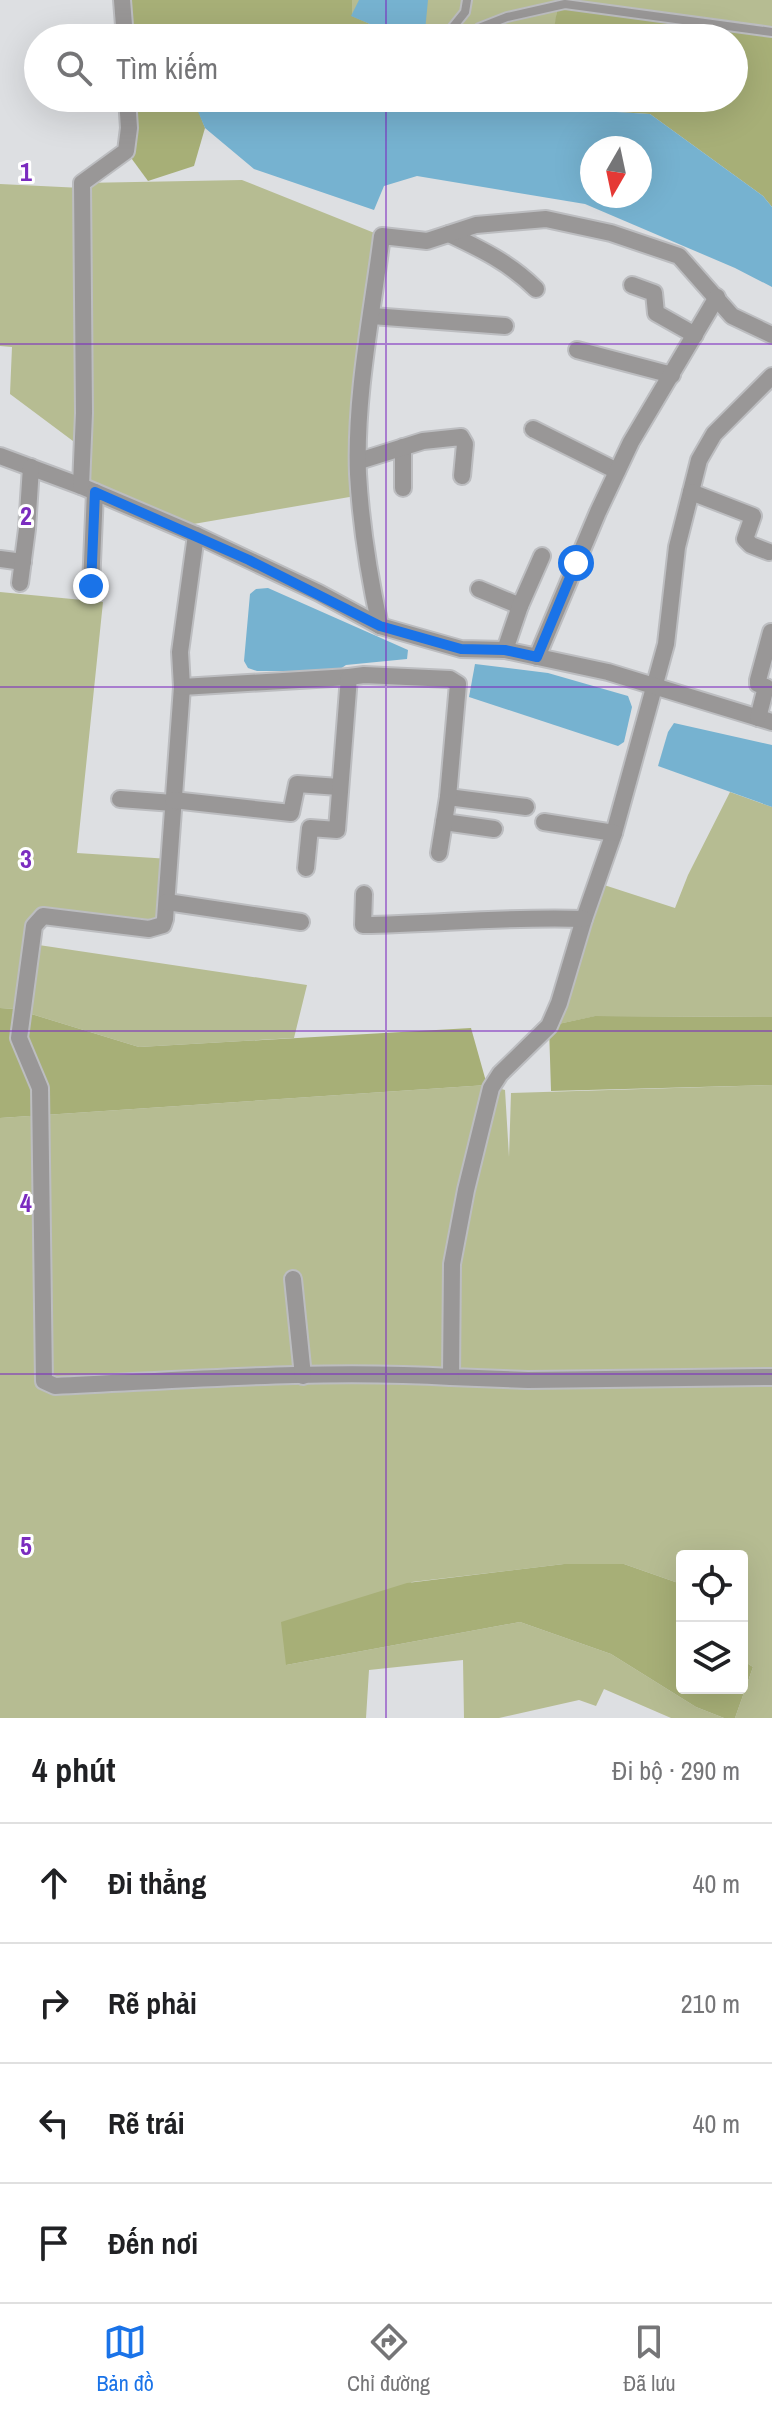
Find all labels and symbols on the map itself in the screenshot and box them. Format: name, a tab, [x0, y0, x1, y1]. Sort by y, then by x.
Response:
north arrow	[580, 136, 652, 208]
text: 1	[20, 154, 32, 189]
text: 2	[20, 498, 32, 533]
route start	[558, 545, 594, 581]
route end	[73, 568, 109, 604]
text: 3	[20, 841, 32, 876]
text: 4	[20, 1185, 32, 1220]
text: 5	[20, 1528, 32, 1563]

